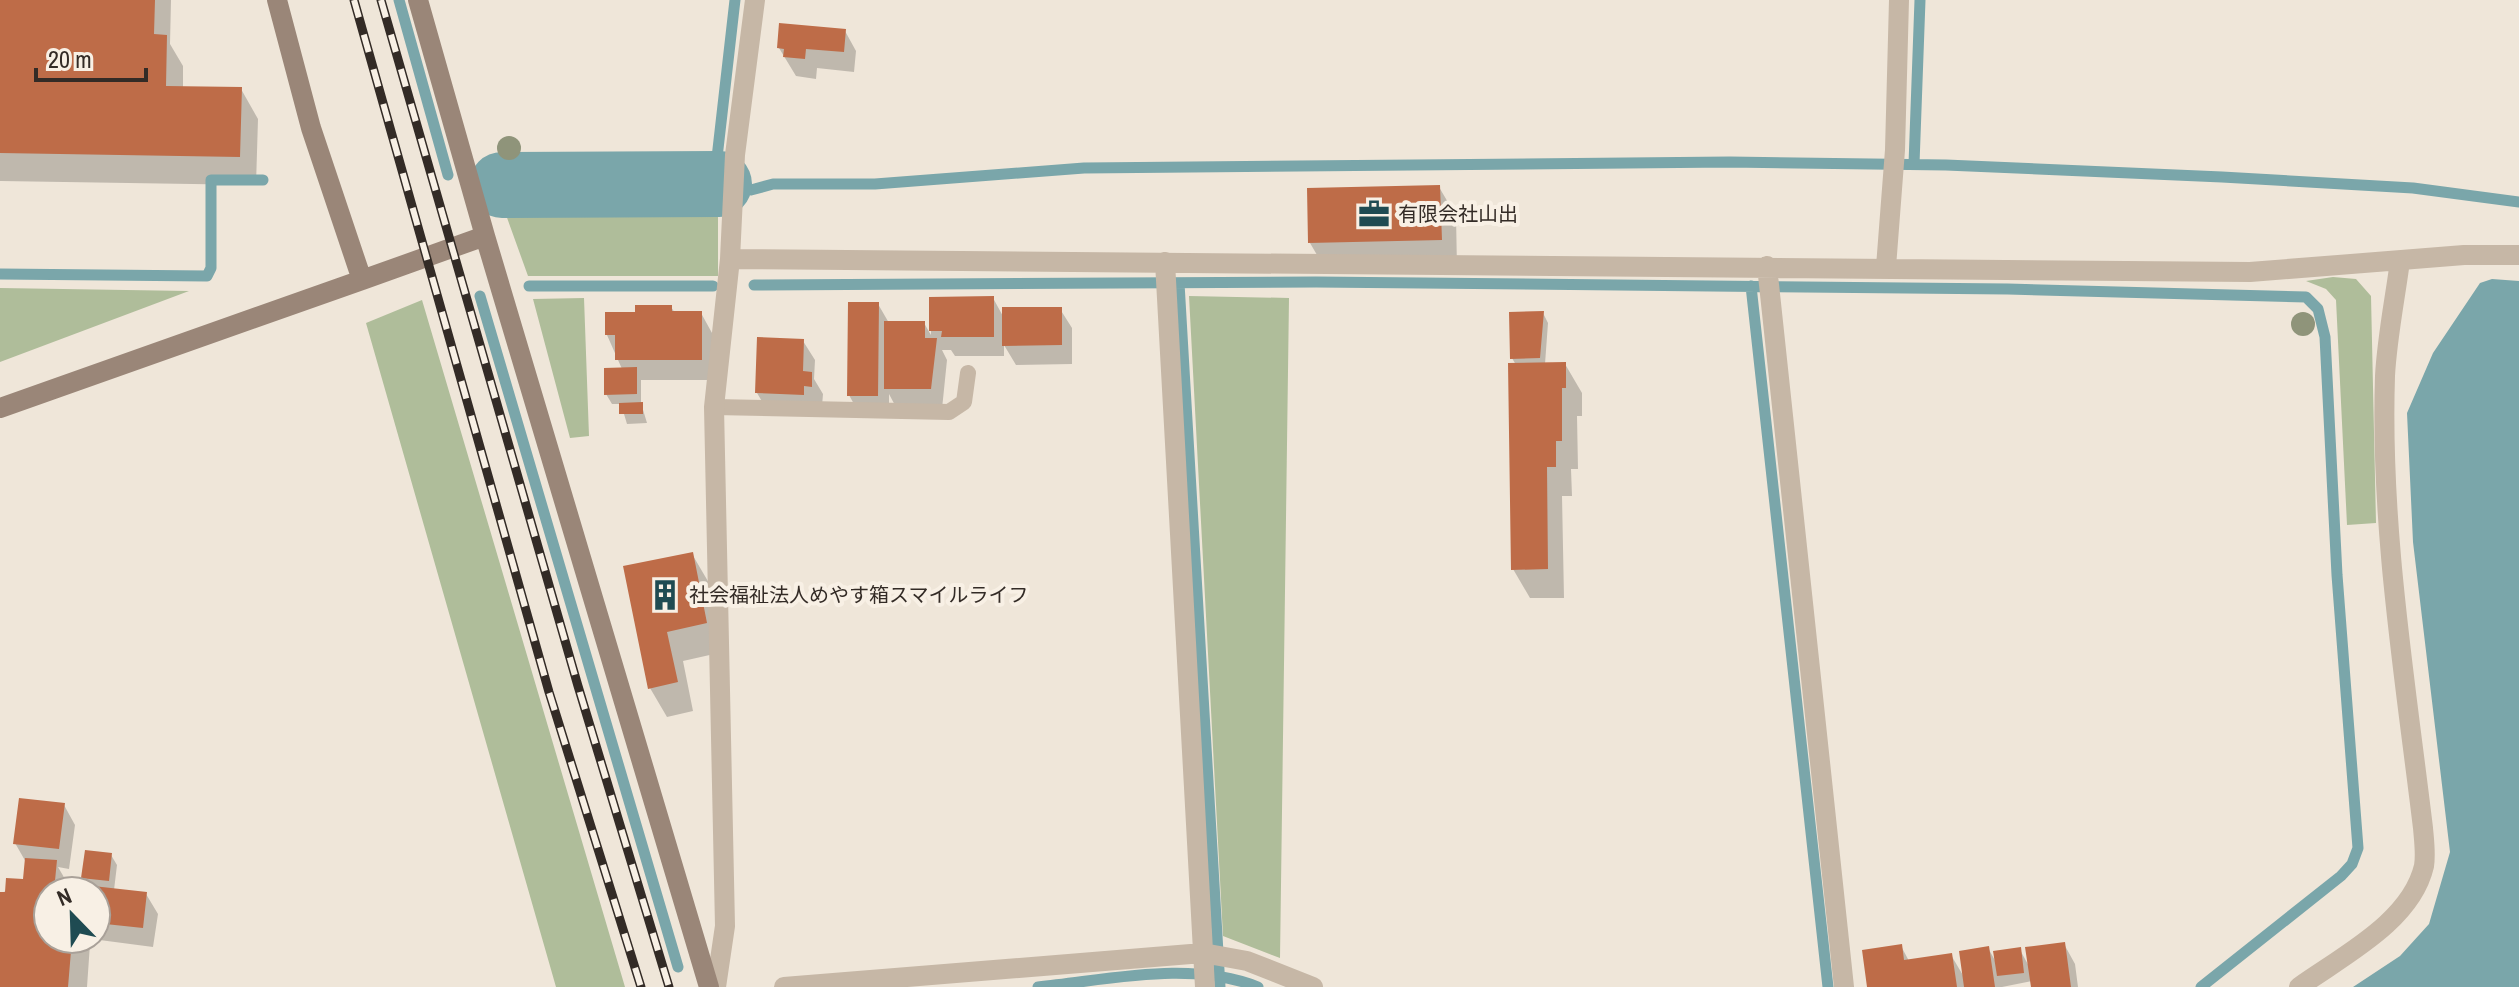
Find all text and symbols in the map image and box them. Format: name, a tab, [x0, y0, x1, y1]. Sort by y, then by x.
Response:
scale bar	[36, 32, 146, 82]
text: 20 m	[48, 43, 92, 75]
office icon: 有限会社山出	[1357, 197, 1391, 231]
place label: 有限会社山出	[1398, 200, 1518, 227]
building icon: 社会福祉法人めやす箱スマイルライフ	[648, 578, 682, 612]
place label: 社会福祉法人めやす箱スマイルライフ	[689, 581, 1028, 608]
north arrow	[32, 875, 112, 955]
text: N	[52, 880, 76, 913]

